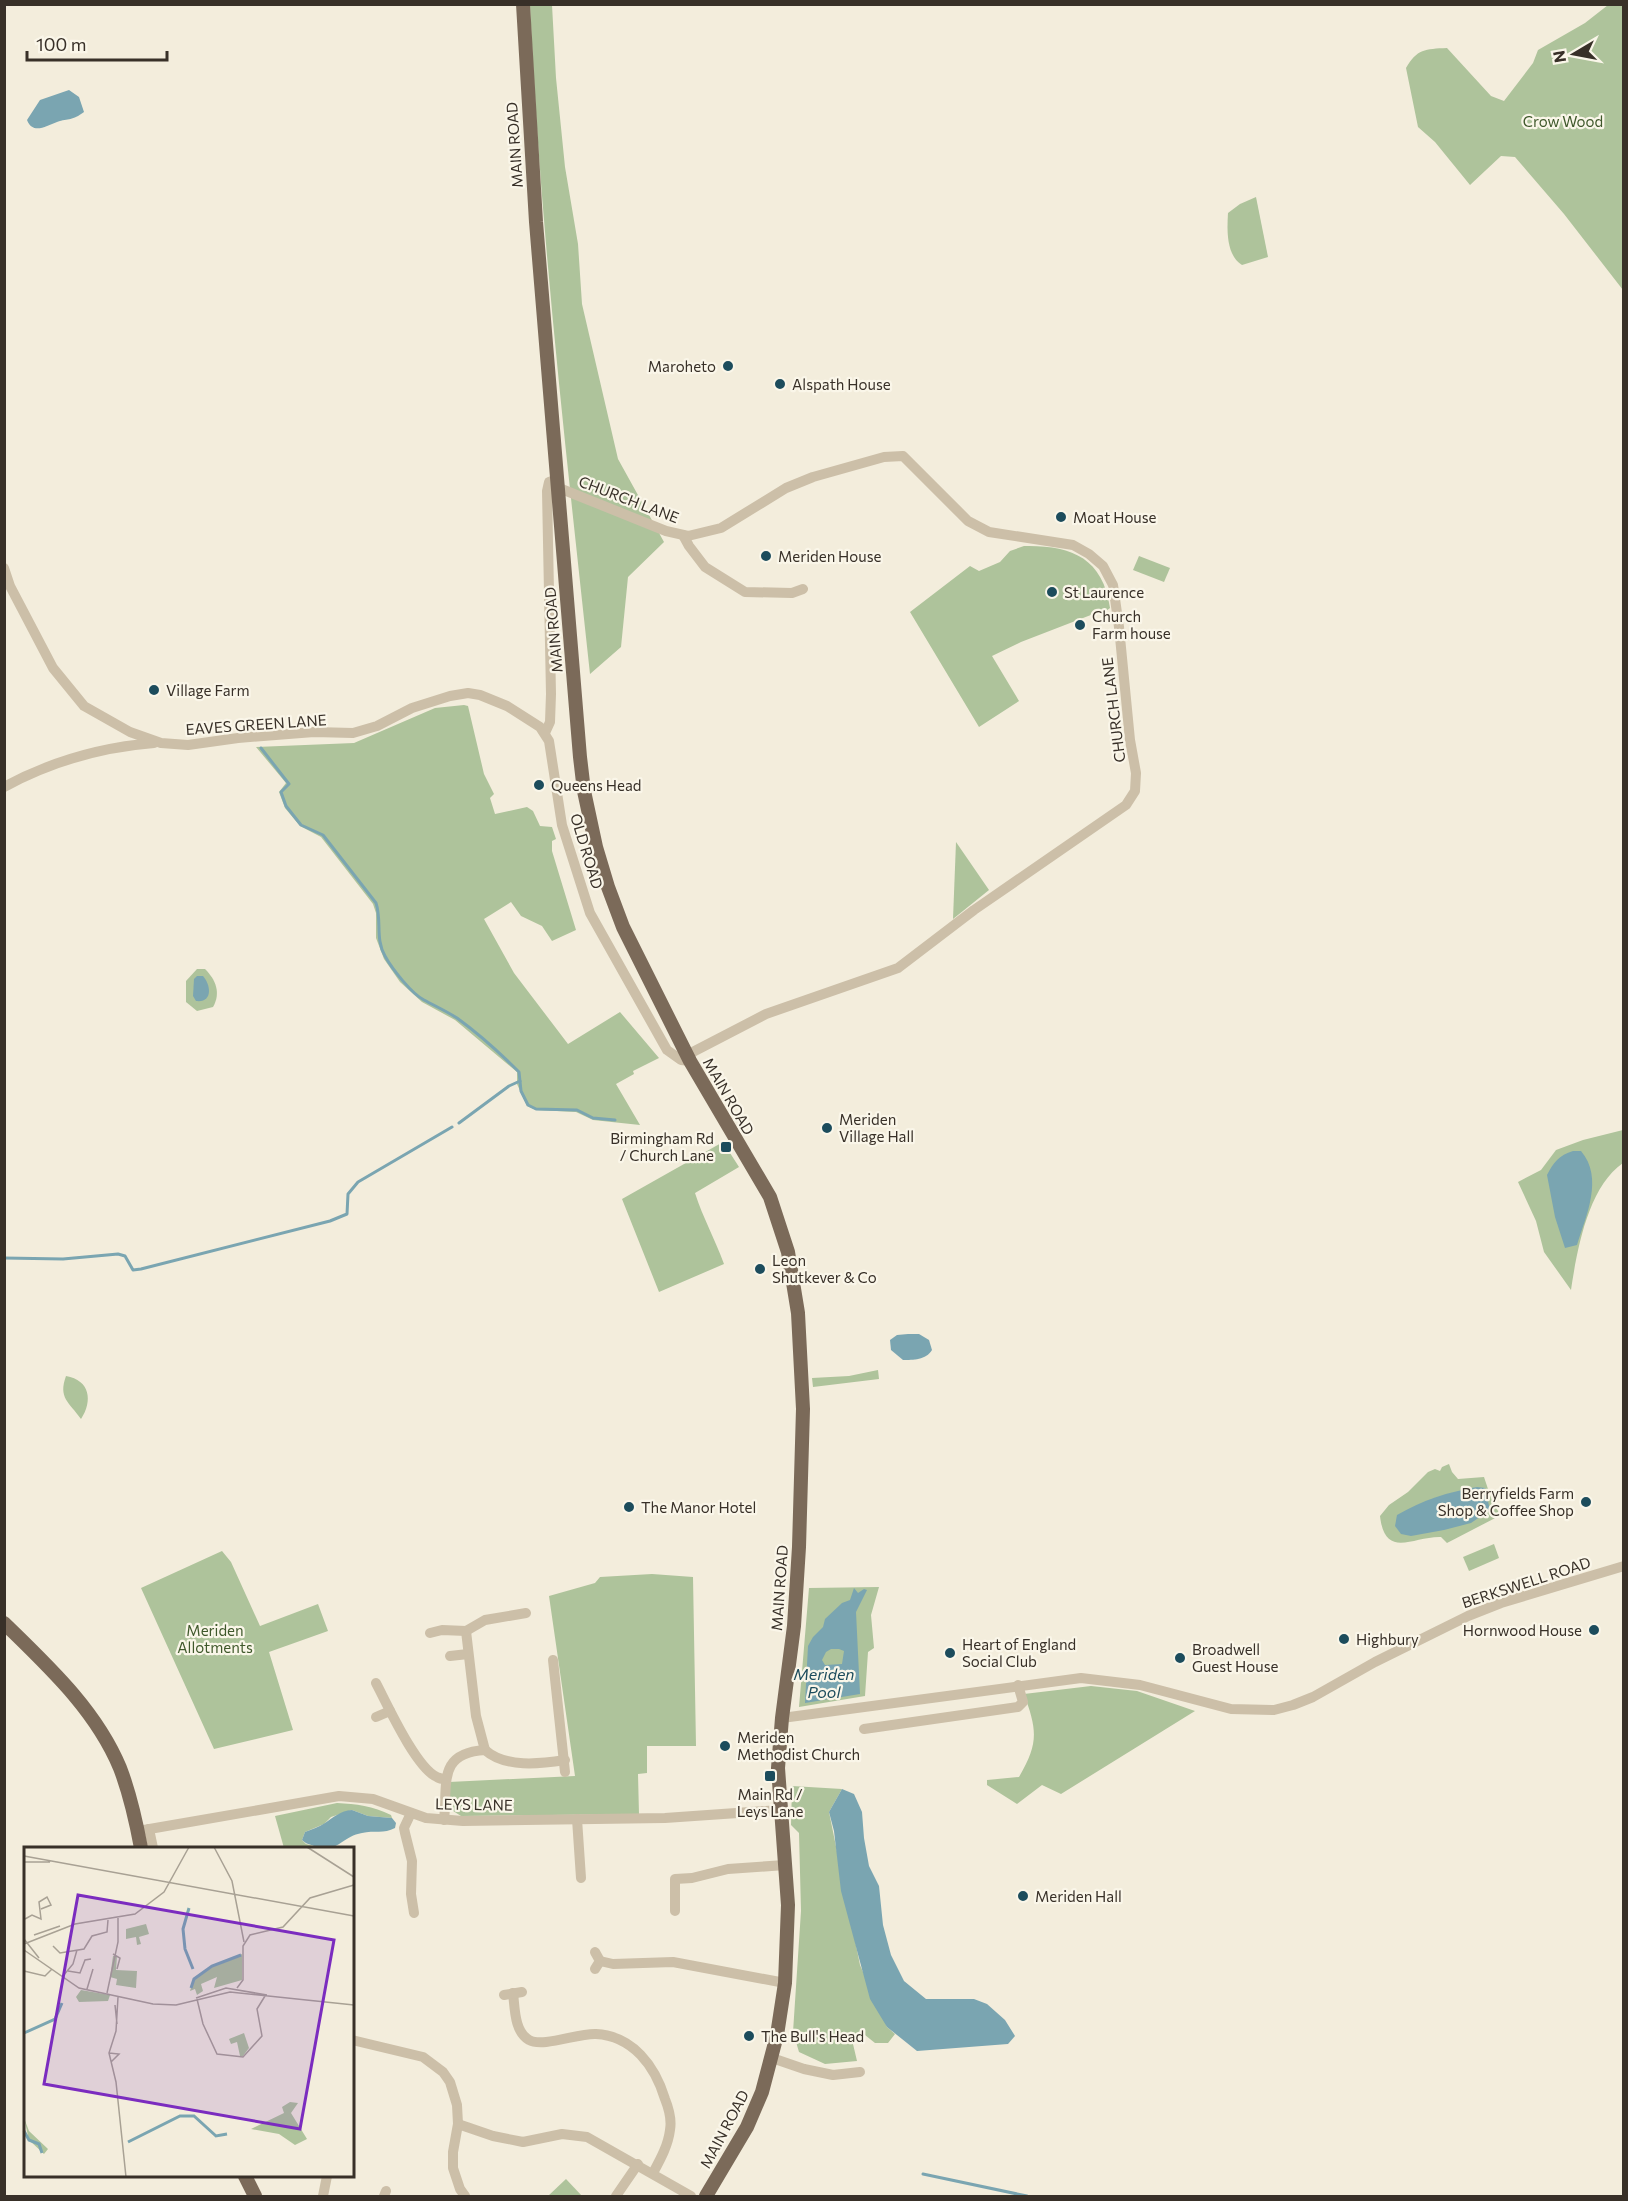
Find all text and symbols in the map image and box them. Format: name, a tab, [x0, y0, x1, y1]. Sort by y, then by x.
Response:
scale bar	[27, 24, 166, 62]
north arrow	[1544, 24, 1604, 84]
text: 100 m	[36, 33, 86, 55]
text: N	[1548, 49, 1569, 64]
street label: MAIN ROAD	[502, 101, 526, 189]
park label: Crow Wood	[1523, 112, 1603, 130]
place label: Maroheto	[648, 357, 716, 375]
marker: Maroheto	[721, 359, 735, 373]
place label: Alspath House	[792, 375, 891, 393]
marker: Alspath House	[773, 377, 787, 391]
street label: CHURCH LANE	[576, 472, 682, 526]
place label: Moat House	[1073, 508, 1157, 526]
marker: Moat House	[1054, 510, 1068, 524]
place label: Meriden House	[778, 547, 882, 565]
marker: Meriden House	[759, 549, 773, 563]
place label: St Laurence	[1064, 583, 1144, 601]
marker: St Laurence	[1045, 585, 1059, 599]
street label: MAIN ROAD	[540, 586, 566, 674]
place label: Church Farm house	[1092, 607, 1171, 642]
marker: Church Farm house	[1073, 618, 1087, 632]
street label: CHURCH LANE	[1098, 656, 1128, 764]
place label: Village Farm	[166, 681, 250, 699]
marker: Village Farm	[147, 683, 161, 697]
street label: EAVES GREEN LANE	[185, 710, 327, 738]
place label: Queens Head	[551, 776, 641, 794]
marker: Queens Head	[532, 778, 546, 792]
street label: OLD ROAD	[567, 811, 607, 891]
street label: MAIN ROAD	[700, 1054, 758, 1138]
place label: Meriden Village Hall	[839, 1110, 914, 1145]
marker: Meriden Village Hall	[820, 1121, 834, 1135]
place label: Birmingham Rd / Church Lane	[610, 1129, 714, 1164]
marker: Birmingham Rd / Church Lane	[719, 1140, 733, 1154]
place label: Leon Shutkever & Co	[772, 1251, 877, 1286]
marker: Leon Shutkever & Co	[753, 1262, 767, 1276]
place label: Berryfields Farm Shop & Coffee Shop	[1438, 1484, 1574, 1519]
marker: Berryfields Farm Shop & Coffee Shop	[1579, 1495, 1593, 1509]
place label: The Manor Hotel	[641, 1498, 756, 1516]
marker: The Manor Hotel	[622, 1500, 636, 1514]
street label: MAIN ROAD	[767, 1544, 791, 1632]
street label: BERKSWELL ROAD	[1459, 1553, 1593, 1611]
park label: Meriden Allotments	[177, 1621, 253, 1656]
place label: Hornwood House	[1463, 1621, 1582, 1639]
marker: Hornwood House	[1587, 1623, 1601, 1637]
place label: Highbury	[1356, 1630, 1419, 1648]
marker: Highbury	[1337, 1632, 1351, 1646]
place label: Heart of England Social Club	[962, 1635, 1076, 1670]
place label: Broadwell Guest House	[1192, 1640, 1278, 1675]
marker: Heart of England Social Club	[943, 1646, 957, 1660]
marker: Broadwell Guest House	[1173, 1651, 1187, 1665]
water label: Meriden Pool	[793, 1664, 855, 1701]
place label: Meriden Methodist Church	[737, 1728, 860, 1763]
marker: Meriden Methodist Church	[718, 1739, 732, 1753]
marker: Main Rd / Leys Lane	[763, 1769, 777, 1783]
place label: Main Rd / Leys Lane	[737, 1785, 803, 1820]
street label: LEYS LANE	[435, 1794, 513, 1814]
inset map	[24, 1847, 354, 2177]
place label: Meriden Hall	[1035, 1887, 1122, 1905]
marker: Meriden Hall	[1016, 1889, 1030, 1903]
place label: The Bull's Head	[761, 2027, 864, 2045]
marker: The Bull's Head	[742, 2029, 756, 2043]
street label: MAIN ROAD	[696, 2087, 752, 2171]

